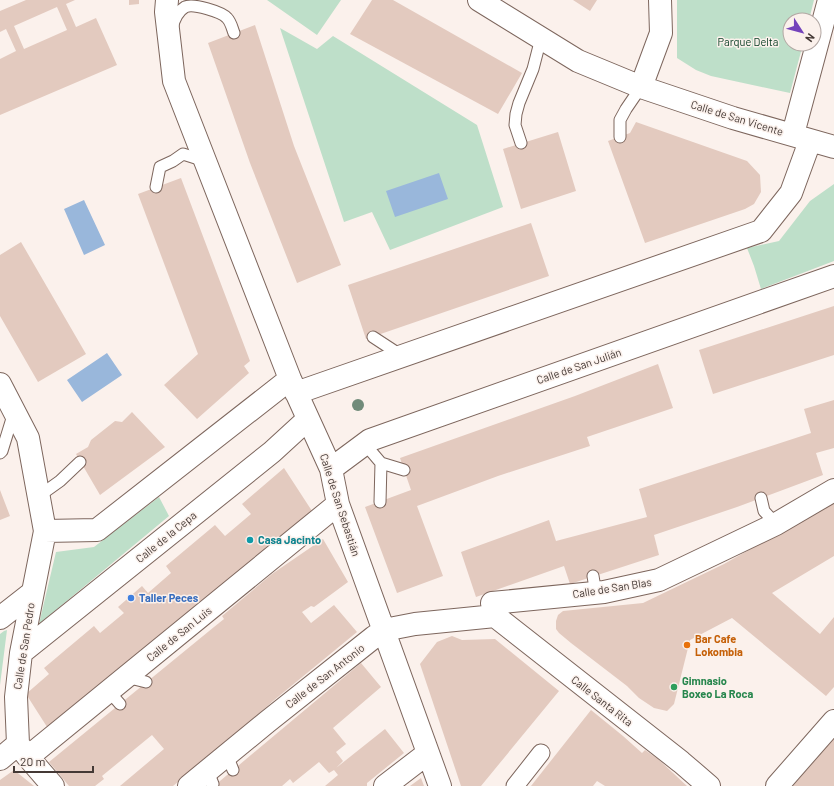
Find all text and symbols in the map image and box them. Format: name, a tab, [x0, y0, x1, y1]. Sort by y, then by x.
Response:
north arrow	[782, 12, 822, 52]
text: N	[803, 31, 818, 45]
park label: Parque Delta	[718, 35, 778, 48]
street label: Calle de San Vicente	[689, 97, 785, 138]
street label: Calle de San Julián	[535, 345, 623, 386]
street label: Calle de San Sebastián	[318, 452, 363, 558]
street label: Calle de la Cepa	[133, 508, 199, 565]
place label: Casa Jacinto	[258, 533, 321, 546]
marker: Casa Jacinto	[245, 535, 255, 545]
street label: Calle de San Blas	[571, 575, 652, 600]
place label: Taller Peces	[139, 591, 199, 604]
marker: Taller Peces	[126, 593, 136, 603]
street label: Calle de San Pedro	[10, 602, 37, 690]
street label: Calle de San Luis	[144, 603, 214, 664]
place label: Bar Cafe Lokombia	[695, 632, 743, 658]
marker: Bar Cafe Lokombia	[682, 640, 692, 650]
street label: Calle de San Antonio	[283, 641, 367, 711]
street label: Calle Santa Rita	[569, 673, 636, 729]
place label: Gimnasio Boxeo La Roca	[682, 674, 753, 700]
marker: Gimnasio Boxeo La Roca	[669, 682, 679, 692]
scale bar	[14, 748, 93, 774]
text: 20 m	[20, 754, 46, 768]

